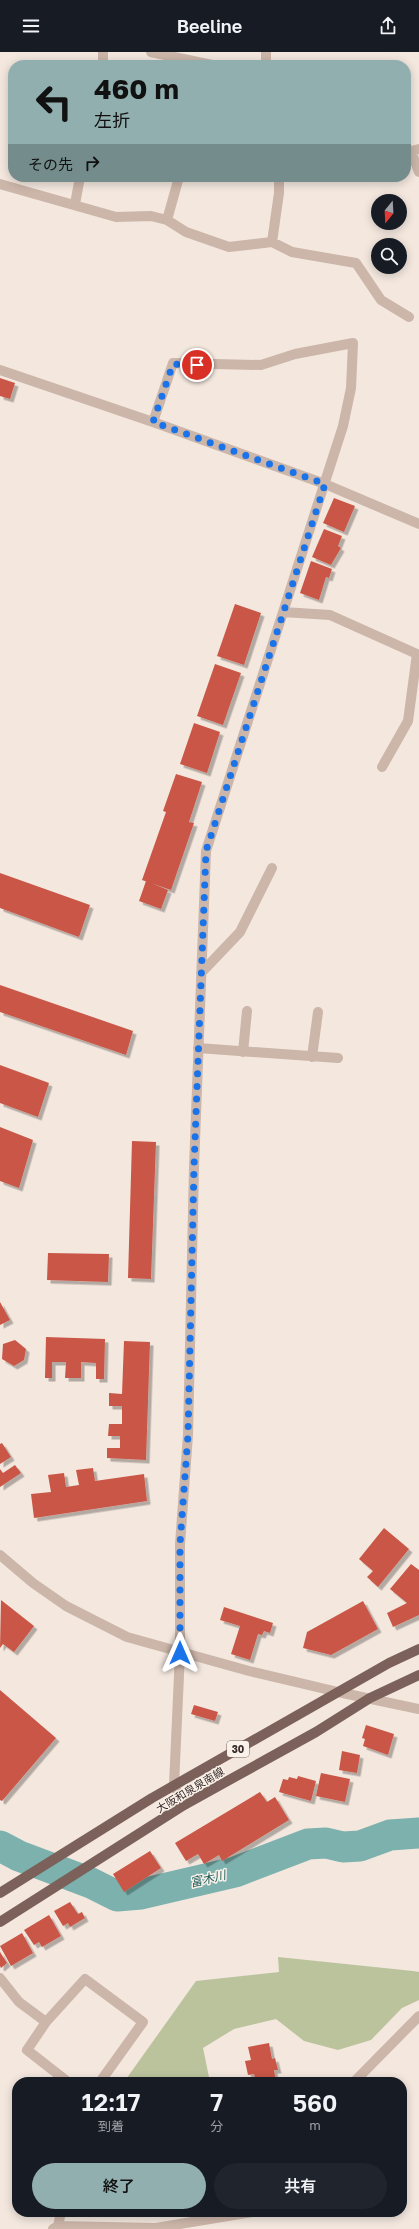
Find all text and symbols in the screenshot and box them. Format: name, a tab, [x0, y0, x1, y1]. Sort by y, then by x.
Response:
icon: menu	[20, 15, 42, 37]
text: Beeline	[177, 15, 242, 37]
icon: share	[377, 15, 399, 37]
text: 460 m	[94, 72, 179, 105]
icon: left	[28, 76, 80, 128]
text: 左折	[94, 109, 130, 131]
icon: right	[81, 152, 103, 174]
text: その先	[28, 155, 73, 173]
north arrow	[371, 194, 407, 230]
map controls	[371, 194, 407, 274]
button: search	[371, 238, 407, 274]
pin	[180, 348, 214, 382]
icon: arrive	[186, 354, 208, 376]
position arrow	[159, 1632, 201, 1674]
road number: 30	[227, 1741, 249, 1757]
street label: 大阪和泉泉南線	[153, 1764, 226, 1815]
water label: 富木川	[189, 1867, 229, 1890]
text: 12:17	[82, 2087, 141, 2116]
text: 7	[210, 2087, 223, 2116]
text: 560	[293, 2088, 337, 2117]
text: m	[309, 2117, 321, 2133]
text: 到着	[98, 2118, 124, 2134]
text: 分	[210, 2118, 223, 2134]
button: 終了	[32, 2163, 206, 2209]
button: 共有	[214, 2163, 387, 2209]

